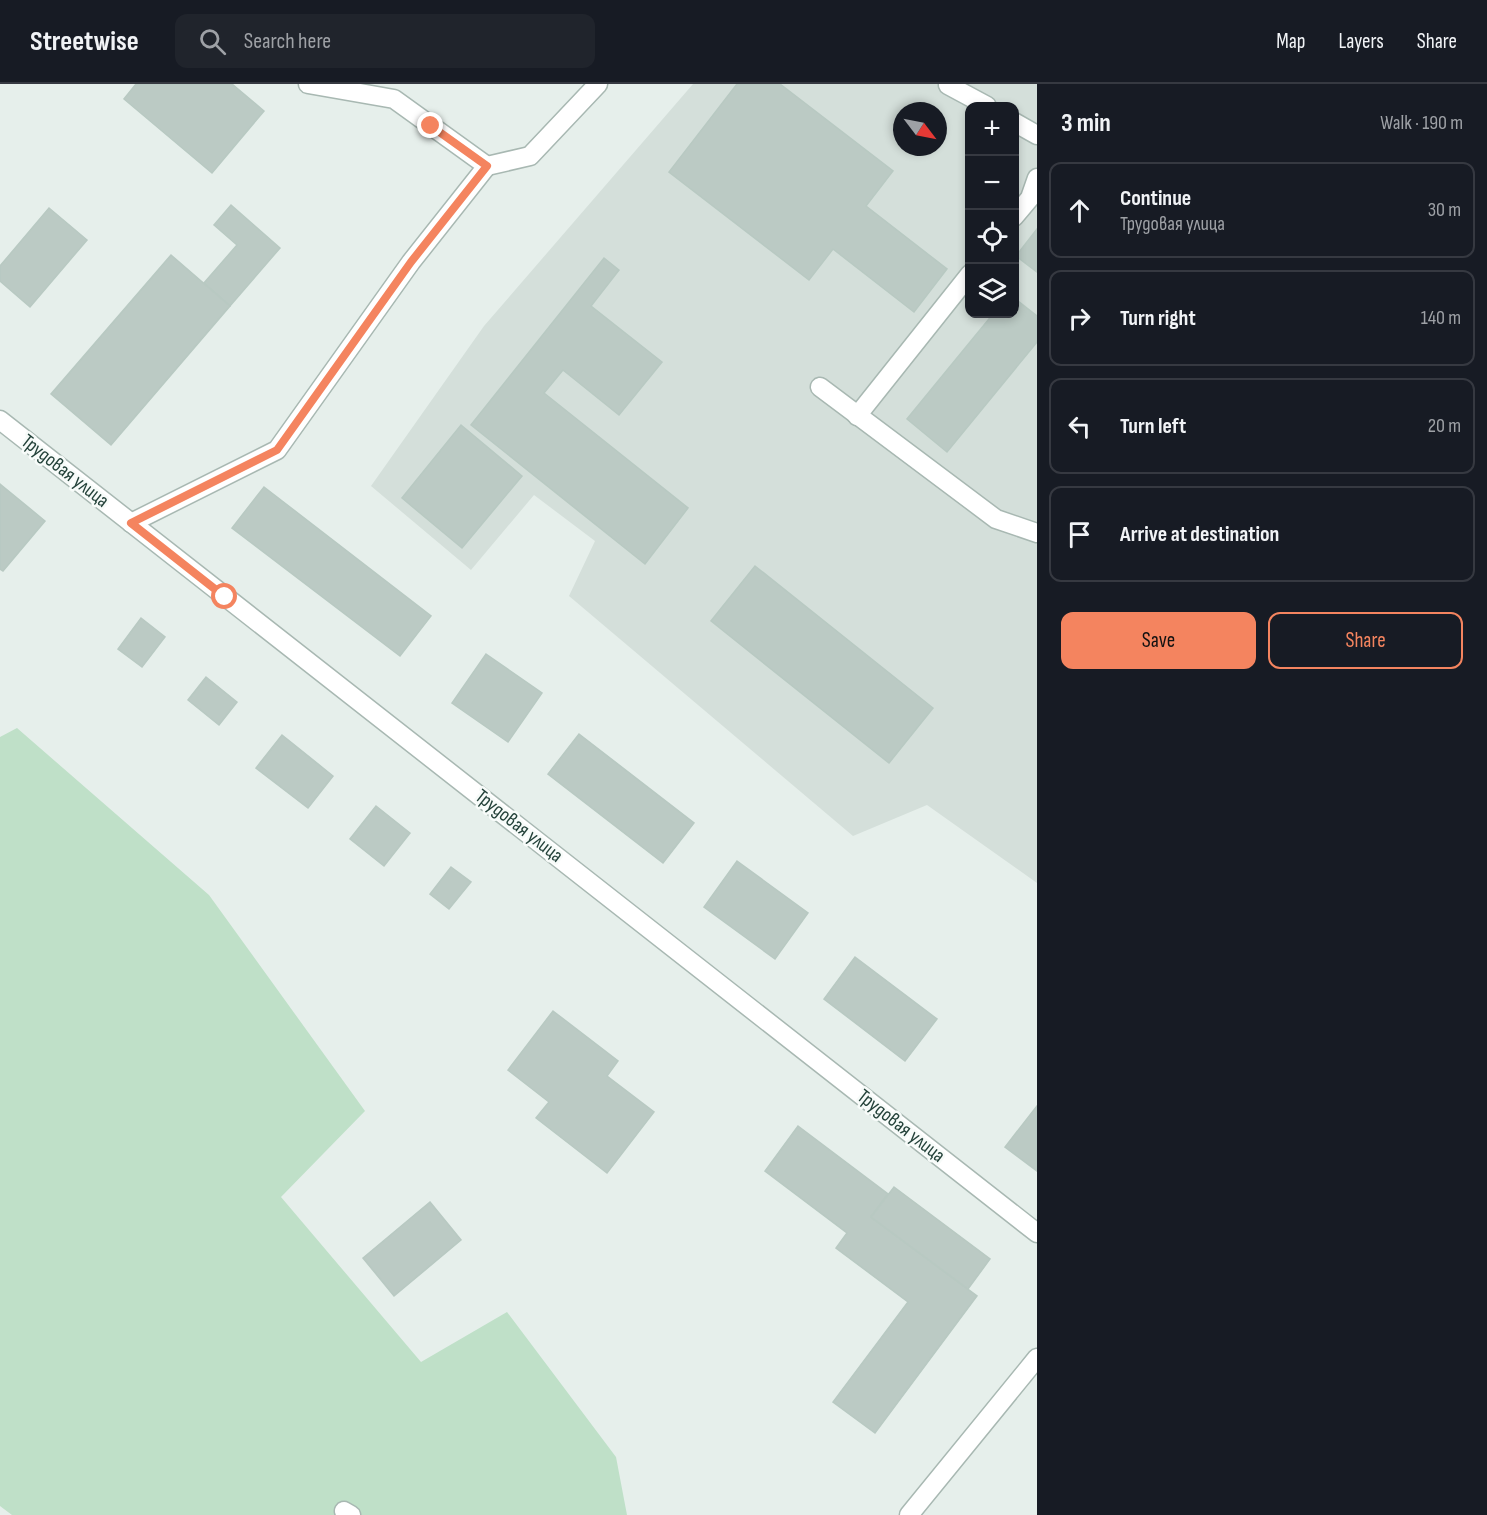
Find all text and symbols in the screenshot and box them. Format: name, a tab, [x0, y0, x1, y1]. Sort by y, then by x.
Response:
search box	[175, 14, 595, 68]
text: Streetwise	[30, 25, 139, 58]
icon: search	[196, 25, 229, 58]
text: Search here	[244, 28, 331, 55]
text: Map	[1276, 29, 1305, 54]
text: Layers	[1338, 29, 1384, 54]
text: Share	[1417, 29, 1457, 54]
north arrow	[893, 102, 947, 156]
map controls	[965, 102, 1019, 318]
button: +	[965, 102, 1019, 156]
text: 3 min	[1061, 108, 1111, 139]
text: Walk · 190 m	[1380, 111, 1463, 135]
route end	[417, 112, 443, 138]
button: −	[965, 156, 1019, 210]
text: Continue	[1120, 185, 1191, 212]
icon: ahead	[1063, 194, 1096, 227]
text: 30 m	[1428, 198, 1461, 222]
button: locate	[965, 210, 1019, 264]
text: Трудовая улица	[1120, 212, 1225, 236]
button: layers	[965, 264, 1019, 318]
icon: right	[1063, 302, 1096, 335]
text: Turn right	[1120, 305, 1196, 332]
text: 140 m	[1421, 306, 1461, 330]
icon: left	[1063, 410, 1096, 443]
text: Turn left	[1120, 413, 1186, 440]
text: 20 m	[1428, 414, 1461, 438]
street label: Трудовая улица	[16, 429, 114, 513]
icon: arrive	[1063, 518, 1096, 551]
text: Arrive at destination	[1120, 521, 1279, 548]
route start	[211, 583, 237, 609]
button: Save	[1061, 612, 1256, 669]
button: Share	[1268, 612, 1463, 669]
street label: Трудовая улица	[470, 784, 568, 868]
street label: Трудовая улица	[852, 1084, 950, 1168]

